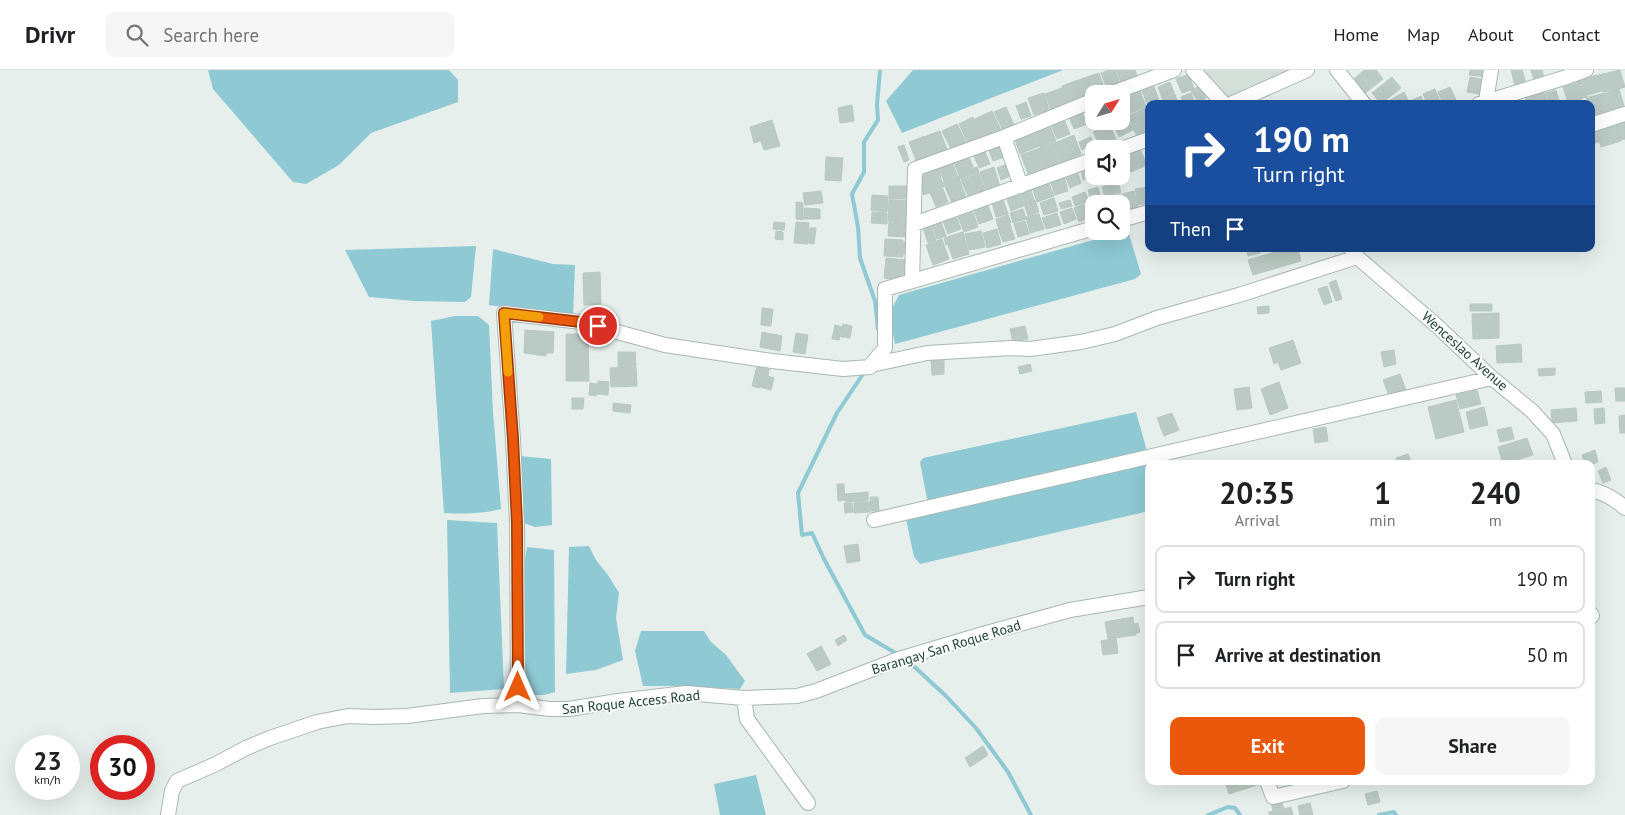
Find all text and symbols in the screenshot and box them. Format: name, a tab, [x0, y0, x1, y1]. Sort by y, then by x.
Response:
search box	[105, 12, 455, 57]
text: Drivr	[25, 19, 75, 50]
icon: search	[123, 21, 151, 49]
text: Search here	[163, 23, 259, 47]
text: Home	[1333, 23, 1379, 46]
text: Map	[1407, 23, 1440, 46]
text: About	[1468, 23, 1514, 46]
text: Contact	[1542, 23, 1600, 46]
north arrow	[1085, 85, 1130, 130]
map controls	[1085, 85, 1130, 240]
text: 190 m	[1253, 116, 1350, 162]
icon: right	[1170, 120, 1235, 185]
button: sound	[1085, 140, 1130, 185]
text: Turn right	[1253, 160, 1345, 188]
button: search	[1085, 195, 1130, 240]
icon: arrive	[1221, 215, 1249, 243]
text: Then	[1170, 217, 1211, 241]
pin	[577, 305, 619, 347]
street label: Wenceslao Avenue	[1418, 307, 1512, 395]
icon: arrive	[584, 312, 612, 340]
text: 20:35	[1219, 473, 1295, 512]
text: 1	[1374, 473, 1391, 512]
text: 240	[1470, 473, 1521, 512]
text: Arrival	[1235, 510, 1280, 530]
text: min	[1370, 510, 1396, 530]
text: m	[1489, 510, 1502, 530]
icon: right	[1172, 565, 1200, 593]
text: Turn right	[1215, 567, 1295, 591]
text: 190 m	[1516, 567, 1568, 591]
street label: Barangay San Roque Road	[869, 616, 1023, 678]
icon: arrive	[1172, 641, 1200, 669]
text: Arrive at destination	[1215, 643, 1381, 667]
text: 50 m	[1527, 643, 1568, 667]
position arrow	[491, 660, 543, 712]
street label: San Roque Access Road	[561, 686, 701, 718]
button: Exit	[1170, 717, 1365, 775]
button: Share	[1375, 717, 1570, 775]
speed limit sign: 30	[90, 735, 155, 800]
text: 23	[33, 745, 62, 777]
text: km/h	[34, 772, 61, 787]

